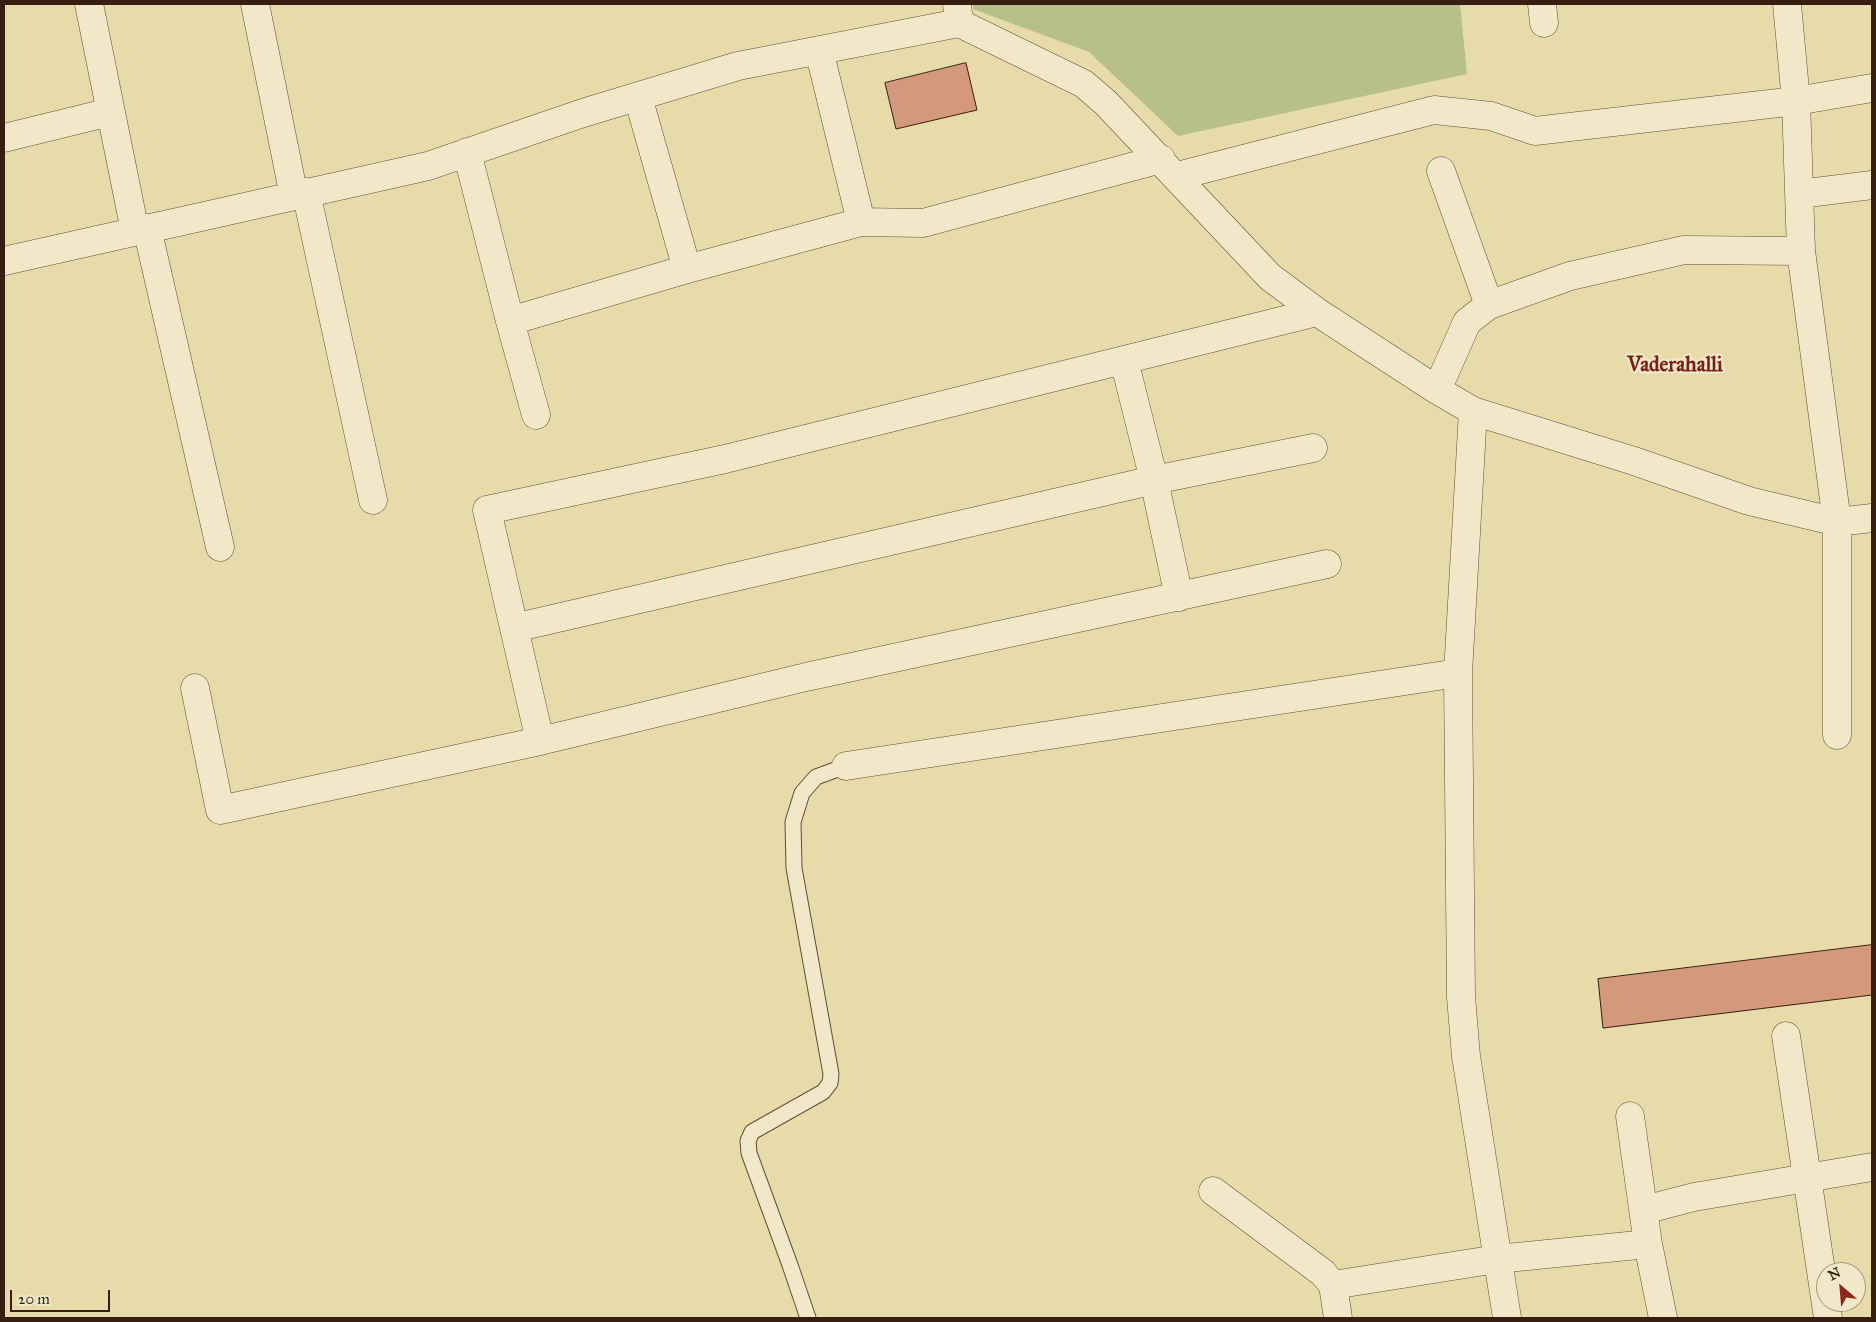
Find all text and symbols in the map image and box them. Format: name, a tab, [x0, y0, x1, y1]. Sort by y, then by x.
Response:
district label: Vaderahalli	[1627, 353, 1723, 379]
north arrow	[1816, 1262, 1866, 1312]
text: N	[1825, 1264, 1844, 1284]
scale bar	[12, 1280, 112, 1312]
text: 20 m	[18, 1290, 50, 1308]

